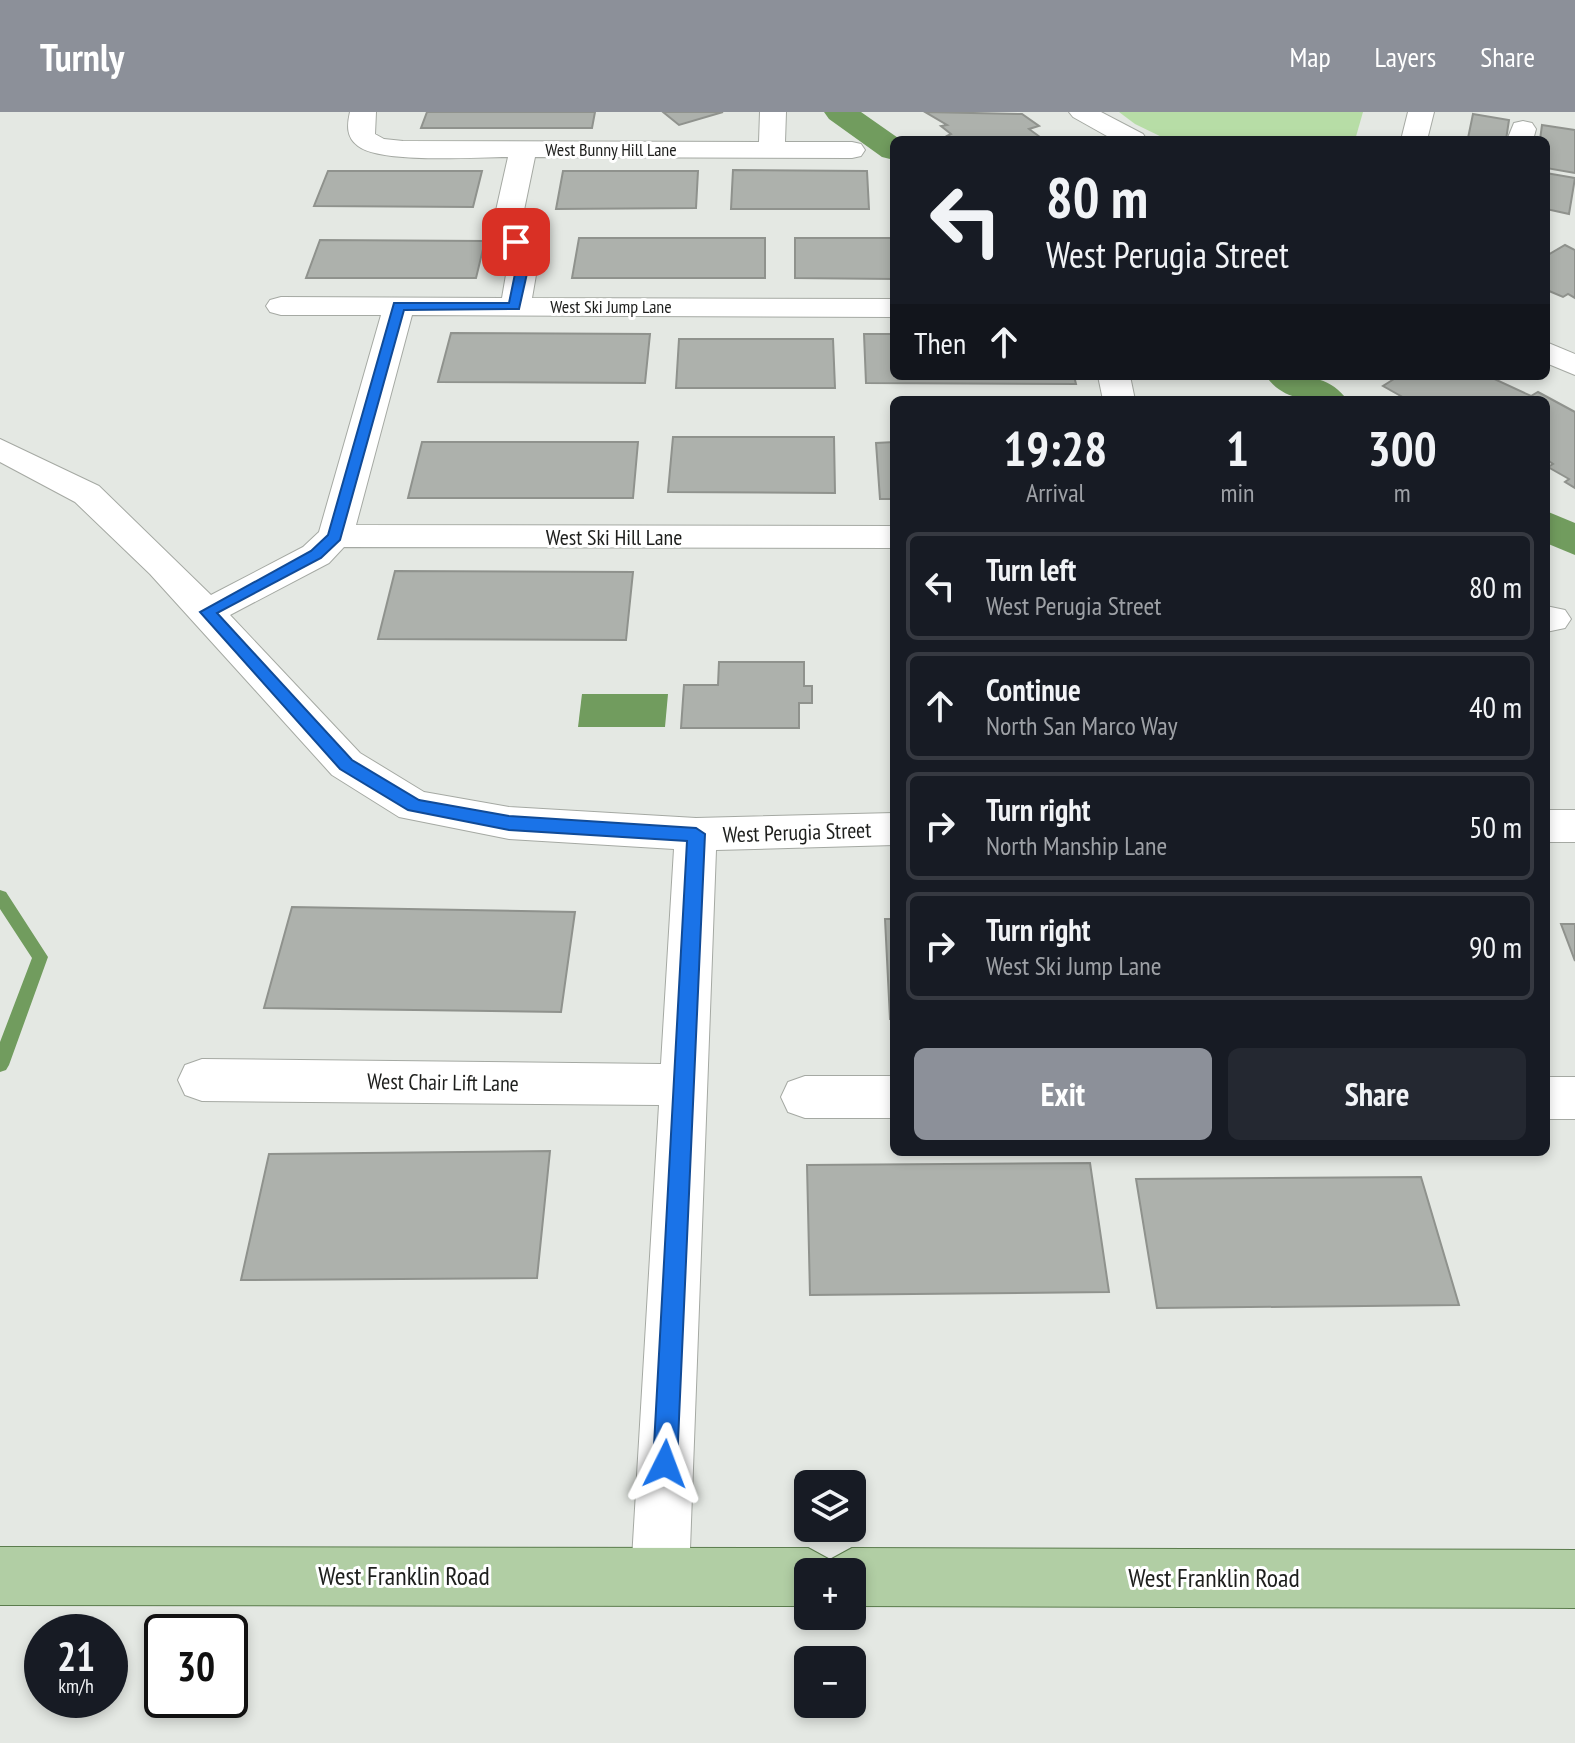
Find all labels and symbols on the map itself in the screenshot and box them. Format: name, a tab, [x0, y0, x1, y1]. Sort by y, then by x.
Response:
street label: West Bunny Hill Lane	[545, 138, 677, 161]
pin	[482, 208, 550, 276]
street label: West Ski Jump Lane	[550, 295, 672, 318]
street label: West Ski Hill Lane	[546, 523, 682, 551]
street label: West Perugia Street	[722, 815, 872, 849]
street label: West Chair Lift Lane	[367, 1067, 519, 1097]
position arrow	[623, 1422, 707, 1506]
street label: West Franklin Road	[318, 1559, 490, 1592]
street label: West Franklin Road	[1128, 1561, 1300, 1594]
speed limit sign: 30	[144, 1614, 248, 1718]

